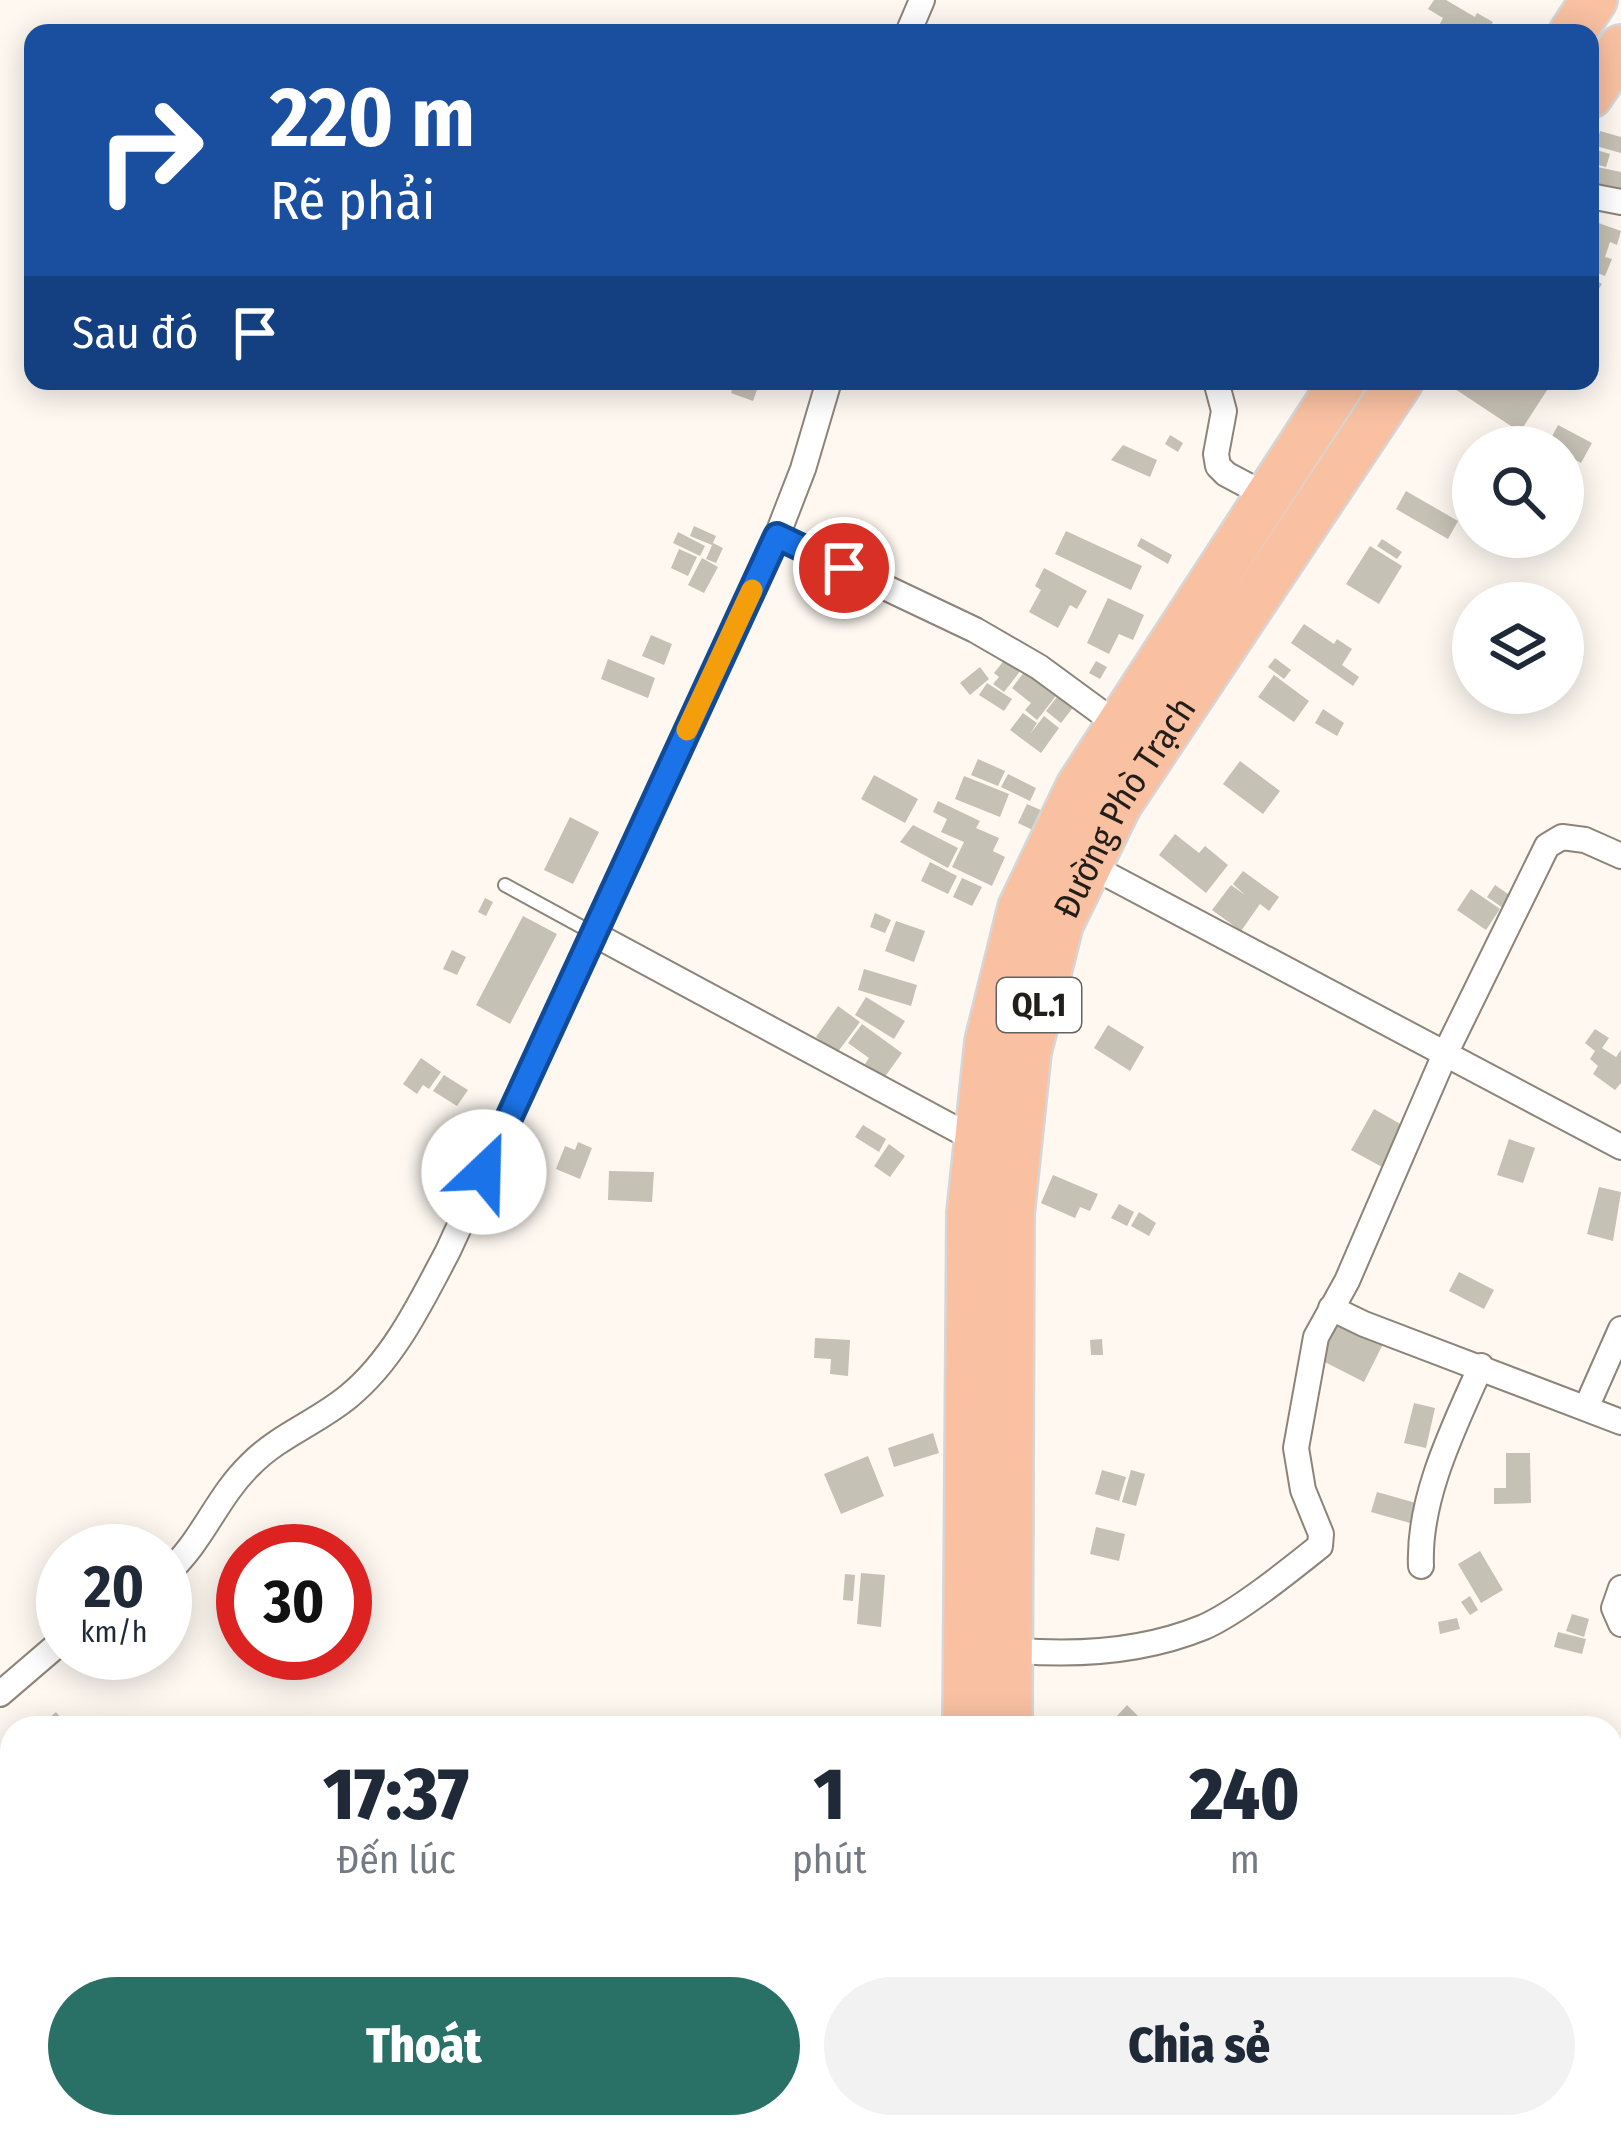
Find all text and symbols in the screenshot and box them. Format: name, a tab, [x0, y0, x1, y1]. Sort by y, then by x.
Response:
text: 220 m	[270, 67, 475, 168]
icon: right	[72, 72, 228, 228]
text: Rẽ phải	[270, 169, 435, 233]
icon: arrive	[222, 300, 288, 366]
text: Sau đó	[72, 306, 198, 360]
map controls	[1452, 426, 1584, 714]
button: search	[1452, 426, 1584, 558]
pin	[793, 517, 895, 619]
icon: arrive	[811, 535, 877, 601]
button: layers	[1452, 582, 1584, 714]
street label: Đường Phò Trạch	[1044, 689, 1205, 925]
road number: QL.1	[997, 978, 1081, 1032]
position arrow	[421, 1109, 547, 1235]
speed limit sign: 30	[216, 1524, 372, 1680]
text: 20	[84, 1551, 144, 1623]
text: km/h	[81, 1614, 147, 1650]
text: 17:37	[323, 1752, 469, 1838]
text: 1	[814, 1752, 845, 1838]
text: 240	[1190, 1752, 1300, 1838]
text: Đến lúc	[336, 1837, 456, 1883]
text: phút	[792, 1837, 866, 1883]
text: m	[1230, 1837, 1260, 1883]
button: Thoát	[48, 1977, 800, 2115]
button: Chia sẻ	[824, 1977, 1575, 2115]

